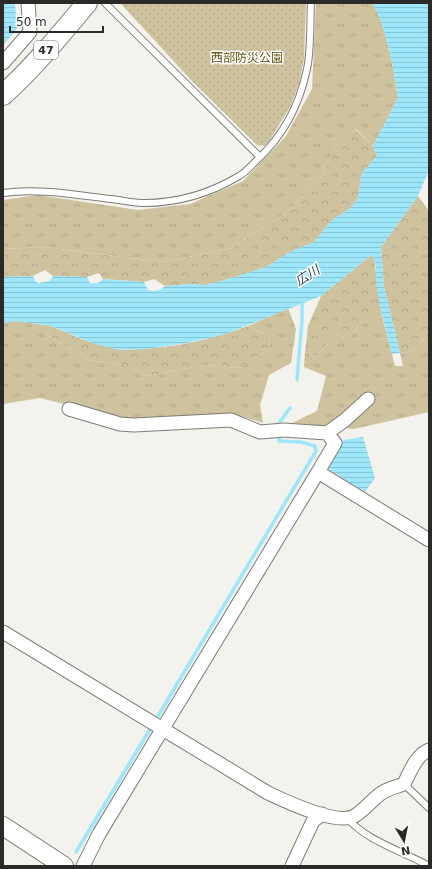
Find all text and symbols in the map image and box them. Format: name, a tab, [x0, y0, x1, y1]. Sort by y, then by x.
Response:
scale bar	[10, 8, 103, 34]
text: 50 m	[16, 15, 47, 29]
road number: 47	[34, 41, 58, 59]
park label: 西部防災公園	[211, 51, 283, 65]
water label: 広川	[292, 261, 324, 289]
north arrow	[384, 821, 424, 861]
text: N	[400, 843, 411, 858]

